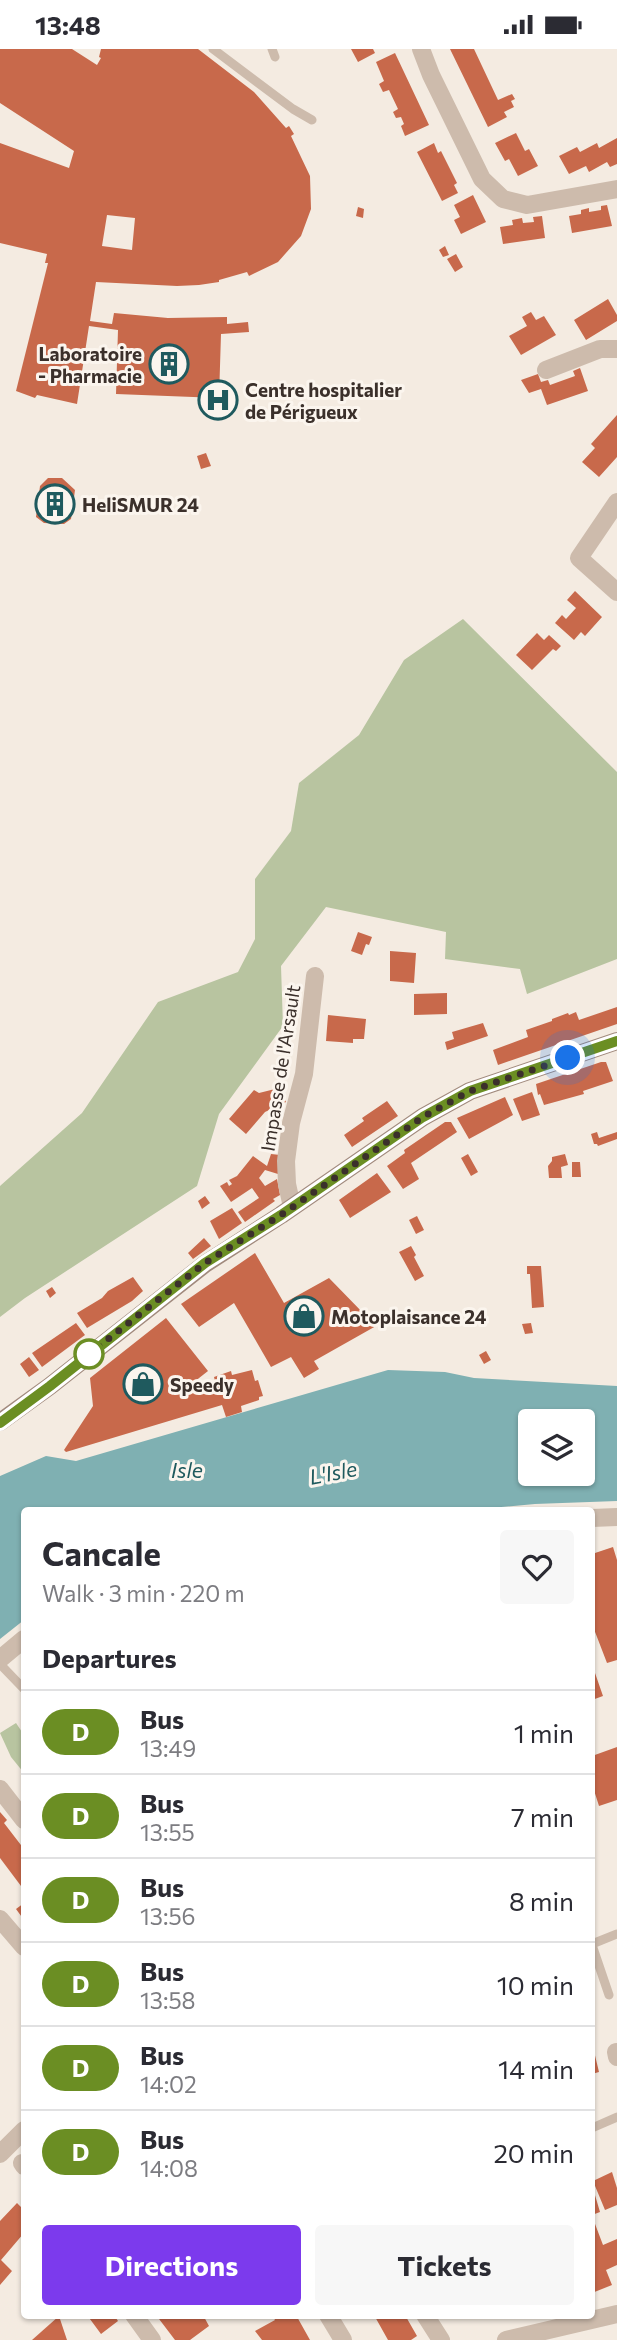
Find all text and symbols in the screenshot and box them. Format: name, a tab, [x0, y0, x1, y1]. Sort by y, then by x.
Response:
text: 13:48	[35, 9, 101, 40]
place label: Laboratoire - Pharmacie	[38, 342, 142, 387]
building icon: Laboratoire - Pharmacie	[148, 343, 190, 385]
place label: Centre hospitalier de Périgueux	[245, 378, 402, 423]
hospital icon: Centre hospitalier de Périgueux	[197, 379, 239, 421]
building icon: HeliSMUR 24	[34, 483, 76, 525]
place label: HeliSMUR 24	[82, 493, 199, 516]
street label: Impasse de l'Arsault	[255, 983, 305, 1153]
your location	[550, 1040, 585, 1075]
shop icon: Motoplaisance 24	[283, 1295, 325, 1337]
place label: Motoplaisance 24	[331, 1305, 487, 1328]
unlabelled marker	[74, 1339, 104, 1369]
shop icon: Speedy	[122, 1363, 164, 1405]
place label: Speedy	[170, 1373, 235, 1396]
map controls	[518, 1409, 595, 1486]
button: layers	[518, 1409, 595, 1486]
water label: L'Isle	[307, 1455, 359, 1489]
water label: Isle	[171, 1457, 203, 1482]
button: heart	[500, 1530, 574, 1604]
text: Cancale	[42, 1532, 161, 1573]
text: Walk · 3 min · 220 m	[42, 1579, 245, 1607]
text: Departures	[42, 1642, 177, 1673]
text: Bus	[140, 1703, 184, 1734]
text: D	[72, 1717, 89, 1746]
text: 1 min	[514, 1717, 574, 1748]
text: 13:49	[140, 1734, 196, 1762]
text: Bus	[140, 1787, 184, 1818]
text: D	[72, 1801, 89, 1830]
text: 7 min	[511, 1801, 574, 1832]
text: 13:55	[140, 1818, 195, 1846]
text: Bus	[140, 1871, 184, 1902]
text: D	[72, 1885, 89, 1914]
text: 8 min	[509, 1885, 574, 1916]
text: 13:56	[140, 1902, 196, 1930]
text: Bus	[140, 1955, 184, 1986]
text: D	[72, 1969, 89, 1998]
text: 10 min	[497, 1969, 574, 2000]
text: 13:58	[140, 1986, 196, 2014]
text: Bus	[140, 2039, 184, 2070]
text: D	[72, 2053, 89, 2082]
text: 14 min	[498, 2053, 574, 2084]
text: 14:02	[140, 2070, 197, 2098]
text: Bus	[140, 2123, 184, 2154]
text: D	[72, 2137, 89, 2166]
text: 20 min	[493, 2137, 574, 2168]
text: 14:08	[140, 2154, 198, 2182]
button: Directions	[42, 2225, 301, 2305]
button: Tickets	[315, 2225, 574, 2305]

